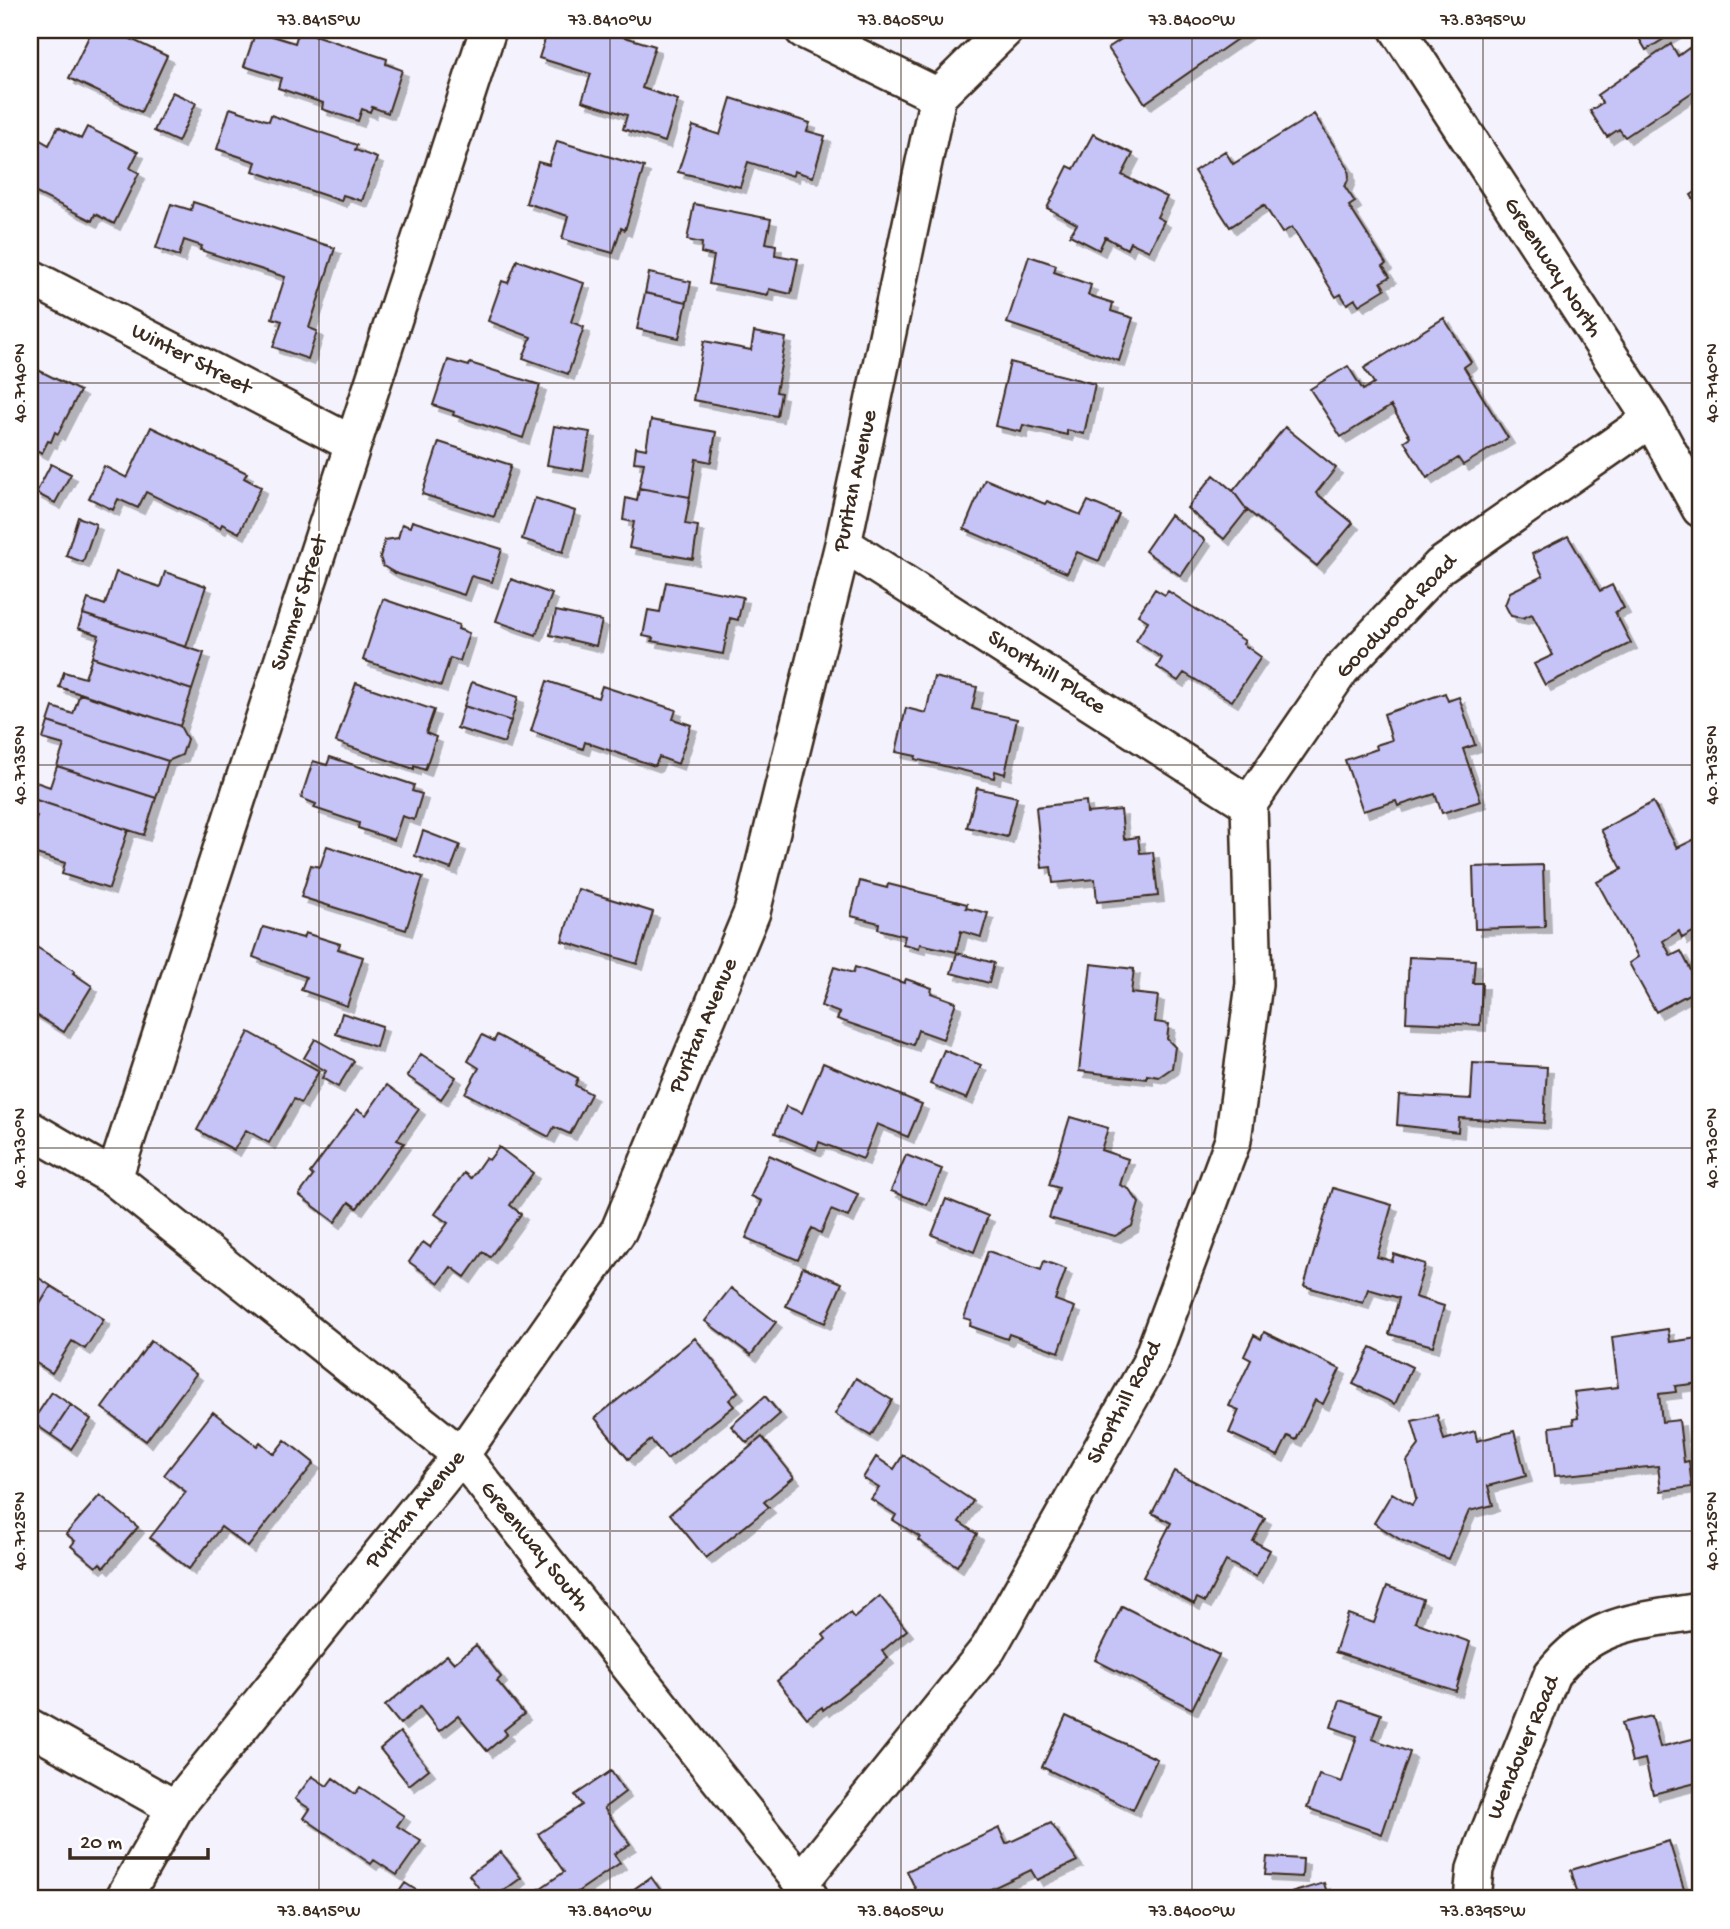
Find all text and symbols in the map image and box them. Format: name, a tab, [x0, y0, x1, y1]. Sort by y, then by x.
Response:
text: 73.8415°W	[277, 11, 360, 32]
text: 73.8410°W	[567, 11, 652, 32]
text: 73.8405°W	[857, 11, 944, 32]
text: 73.8400°W	[1148, 11, 1235, 32]
text: 73.8395°W	[1439, 11, 1526, 32]
street label: Greenway North	[1497, 193, 1607, 343]
street label: Winter Street	[126, 318, 257, 403]
text: 40.7140°N	[11, 343, 32, 423]
text: 40.7140°N	[1703, 343, 1724, 423]
street label: Puritan Avenue	[828, 407, 884, 555]
street label: Summer Street	[265, 530, 335, 674]
street label: Goodwood Road	[1331, 548, 1464, 685]
street label: Shorthill Place	[982, 625, 1111, 722]
text: 40.7135°N	[11, 725, 32, 805]
text: 40.7135°N	[1703, 725, 1724, 805]
street label: Puritan Avenue	[663, 953, 745, 1099]
text: 40.7130°N	[11, 1108, 32, 1188]
text: 40.7130°N	[1703, 1108, 1724, 1188]
street label: Shorthill Road	[1081, 1335, 1169, 1469]
street label: Puritan Avenue	[359, 1445, 473, 1575]
street label: Greenway South	[473, 1476, 595, 1618]
text: 40.7125°N	[11, 1491, 32, 1571]
text: 40.7125°N	[1703, 1491, 1724, 1571]
street label: Wendover Road	[1482, 1671, 1567, 1824]
scale bar	[70, 1817, 208, 1861]
text: 20 m	[80, 1832, 122, 1857]
text: 73.8415°W	[277, 1902, 360, 1923]
text: 73.8410°W	[567, 1902, 652, 1923]
text: 73.8405°W	[857, 1902, 944, 1923]
text: 73.8400°W	[1148, 1902, 1235, 1923]
text: 73.8395°W	[1439, 1902, 1526, 1923]

